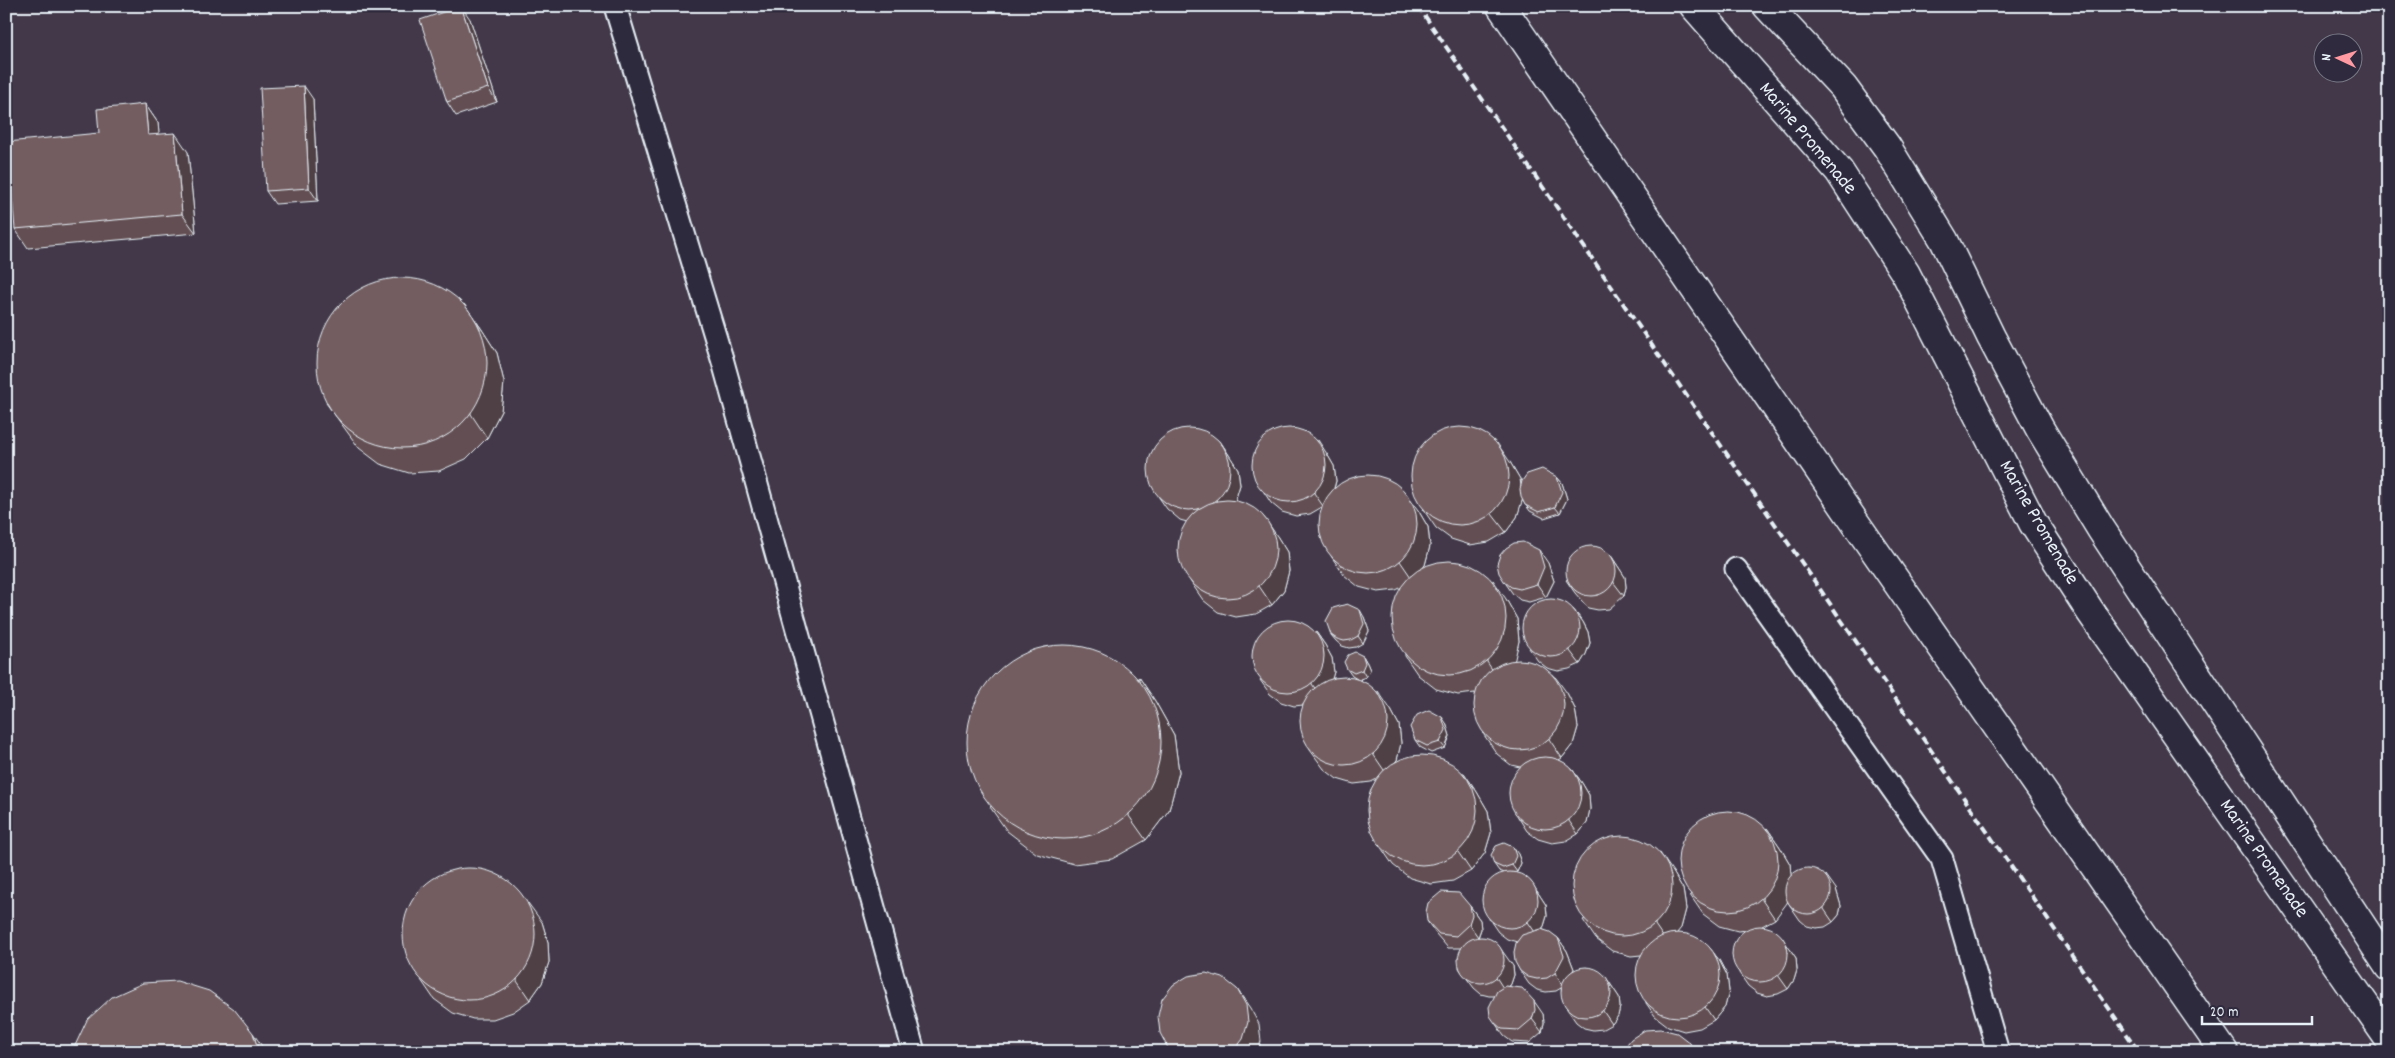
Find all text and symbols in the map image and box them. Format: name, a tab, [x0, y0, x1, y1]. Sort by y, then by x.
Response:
north arrow	[2312, 32, 2362, 82]
text: N	[2317, 53, 2337, 61]
street label: Marine Promenade	[1751, 77, 1863, 202]
street label: Marine Promenade	[1991, 456, 2085, 591]
street label: Marine Promenade	[2212, 794, 2315, 924]
scale bar	[2202, 993, 2312, 1025]
text: 20 m	[2210, 1002, 2238, 1024]

